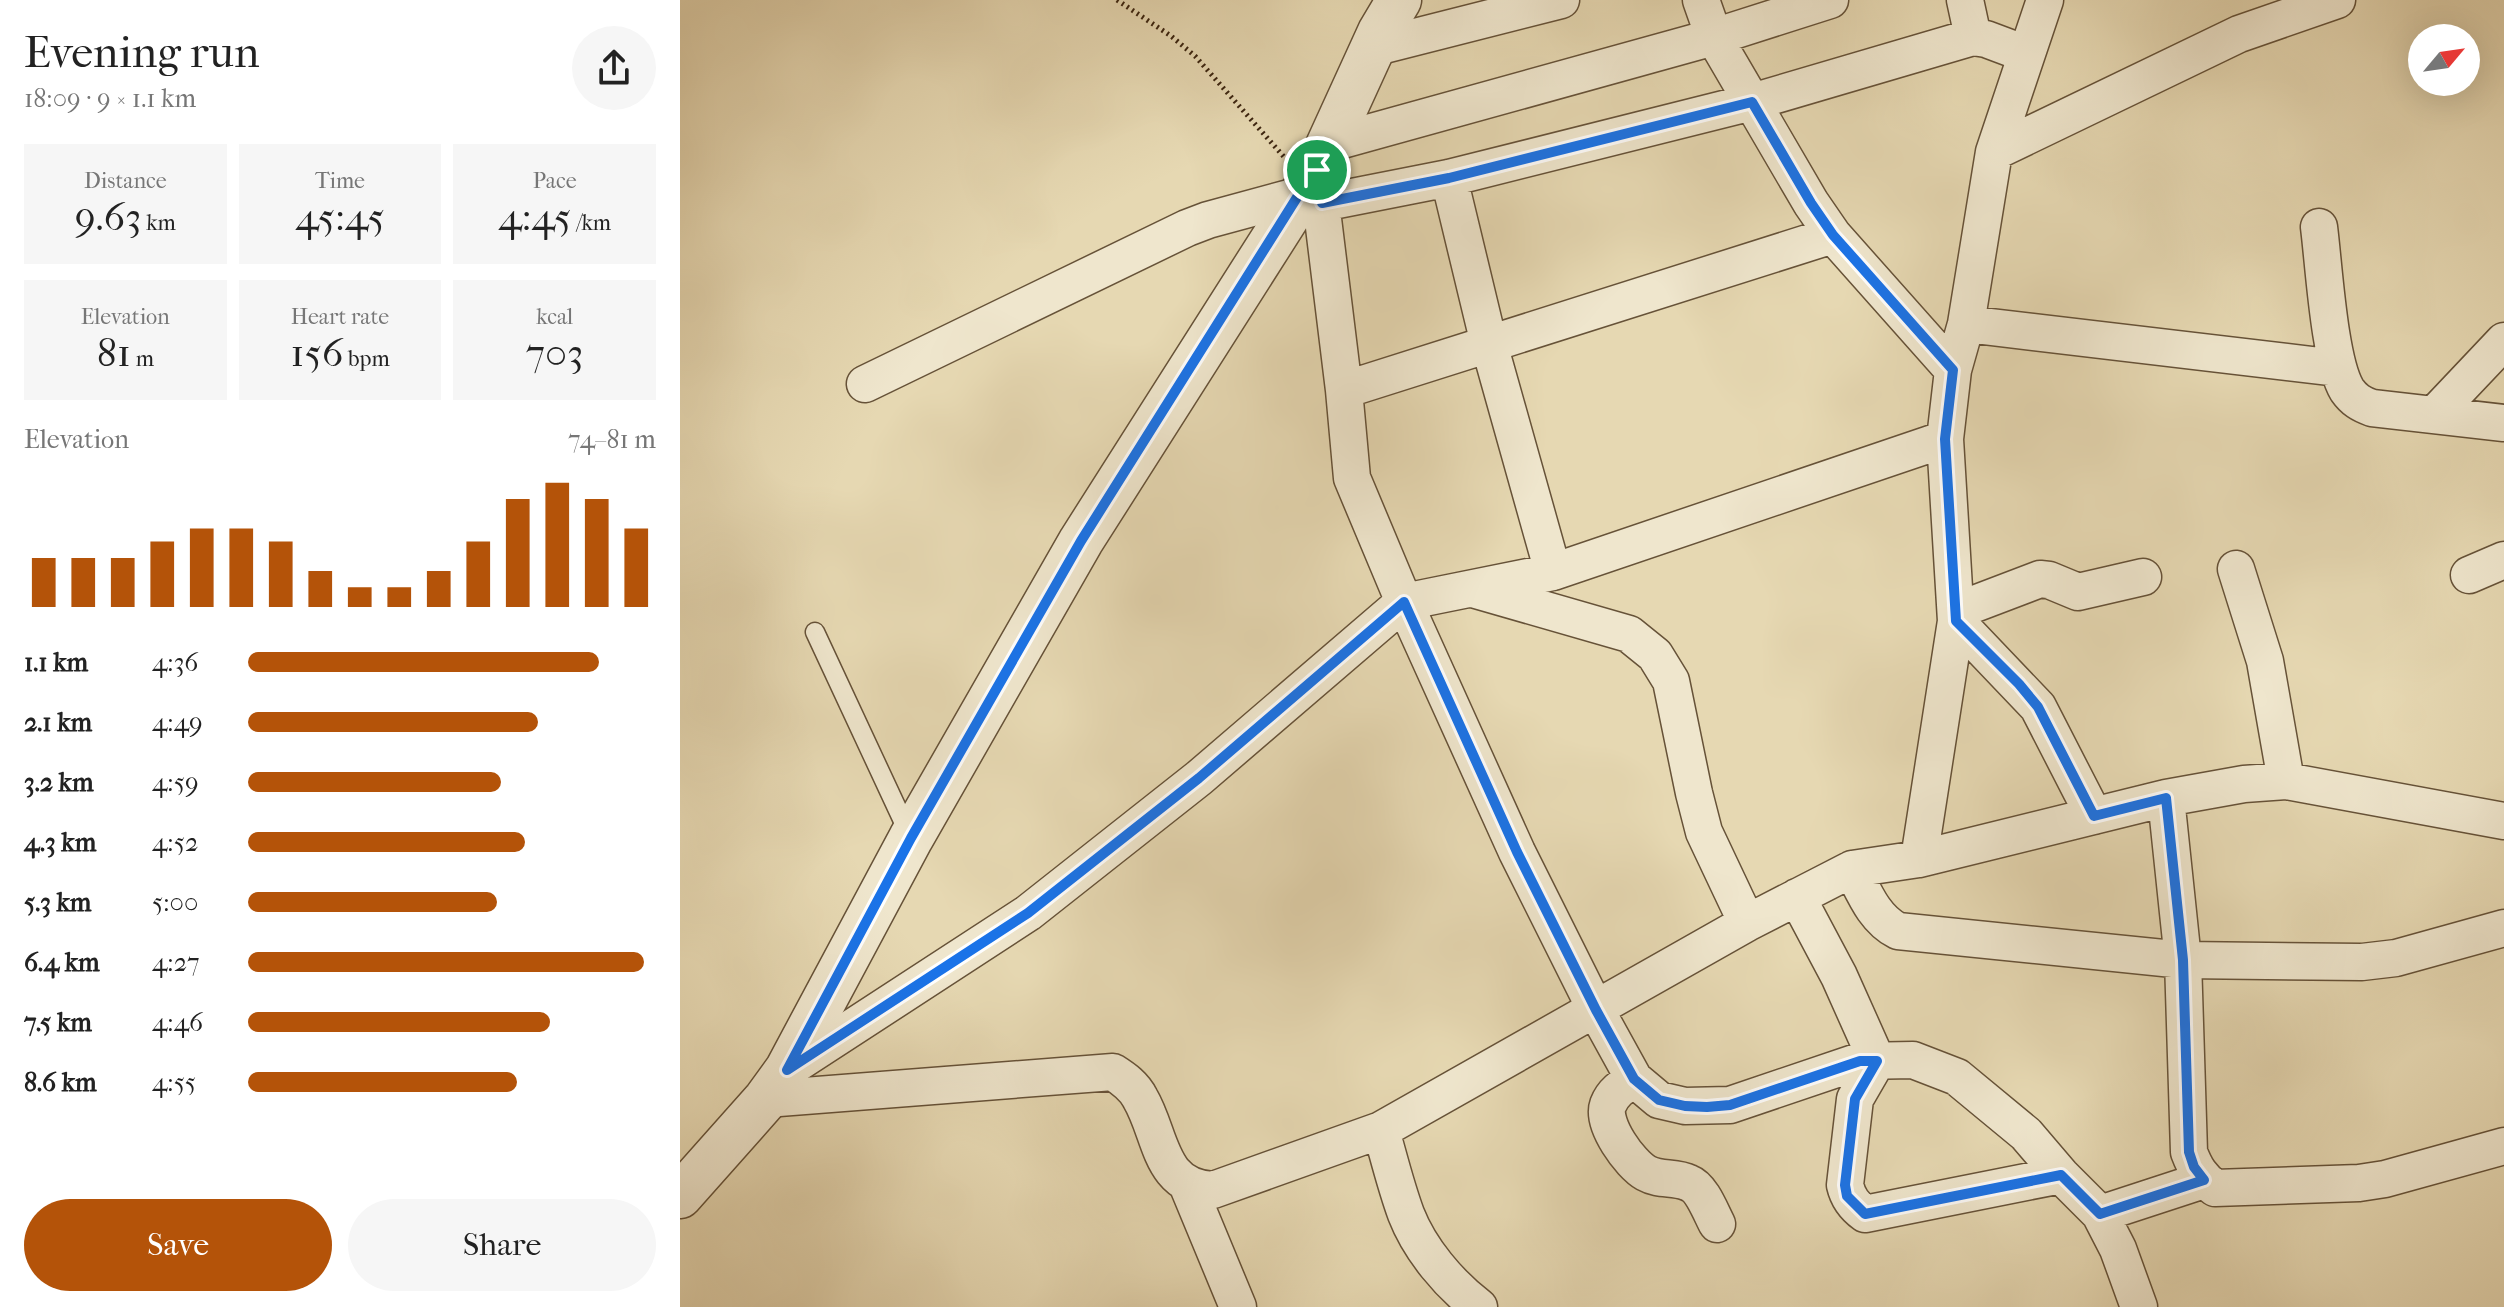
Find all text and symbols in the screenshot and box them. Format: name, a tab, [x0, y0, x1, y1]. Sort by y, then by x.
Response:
north arrow	[2408, 24, 2480, 96]
map controls	[2408, 24, 2480, 96]
button: share	[572, 26, 656, 110]
text: Evening run	[24, 27, 259, 78]
text: 18:09 · 9 × 1.1 km	[24, 83, 196, 114]
pin	[1283, 136, 1351, 204]
icon: arrive	[1295, 148, 1339, 192]
text: Distance	[84, 168, 167, 194]
text: Time	[315, 168, 365, 194]
text: Pace	[533, 168, 577, 194]
text: 9.63	[75, 194, 142, 240]
text: 45:45	[295, 194, 385, 240]
text: 4:45	[498, 194, 571, 240]
text: km	[142, 210, 176, 236]
text: /km	[571, 210, 611, 236]
text: Elevation	[81, 304, 170, 330]
text: Heart rate	[291, 304, 389, 330]
text: kcal	[536, 304, 573, 330]
text: 81	[97, 330, 131, 376]
text: 156	[290, 330, 343, 376]
text: 703	[526, 330, 583, 376]
text: m	[131, 346, 154, 372]
text: bpm	[343, 346, 390, 372]
text: Elevation	[24, 424, 129, 455]
text: 74–81 m	[568, 424, 656, 455]
text: 1.1 km	[24, 647, 88, 678]
text: 4:36	[152, 647, 198, 678]
text: 2.1 km	[24, 707, 92, 738]
text: 4:49	[152, 707, 203, 738]
text: 3.2 km	[24, 767, 94, 798]
text: 4:59	[152, 767, 199, 798]
text: 4.3 km	[24, 827, 96, 858]
text: 4:52	[152, 827, 198, 858]
text: 5.3 km	[24, 887, 92, 918]
text: 5:00	[152, 887, 198, 918]
text: 6.4 km	[24, 947, 100, 978]
text: 4:27	[152, 947, 200, 978]
text: 7.5 km	[24, 1007, 92, 1038]
text: 4:46	[152, 1007, 203, 1038]
text: 8.6 km	[24, 1067, 97, 1098]
text: 4:55	[152, 1067, 196, 1098]
button: Save	[24, 1199, 332, 1291]
button: Share	[348, 1199, 656, 1291]

